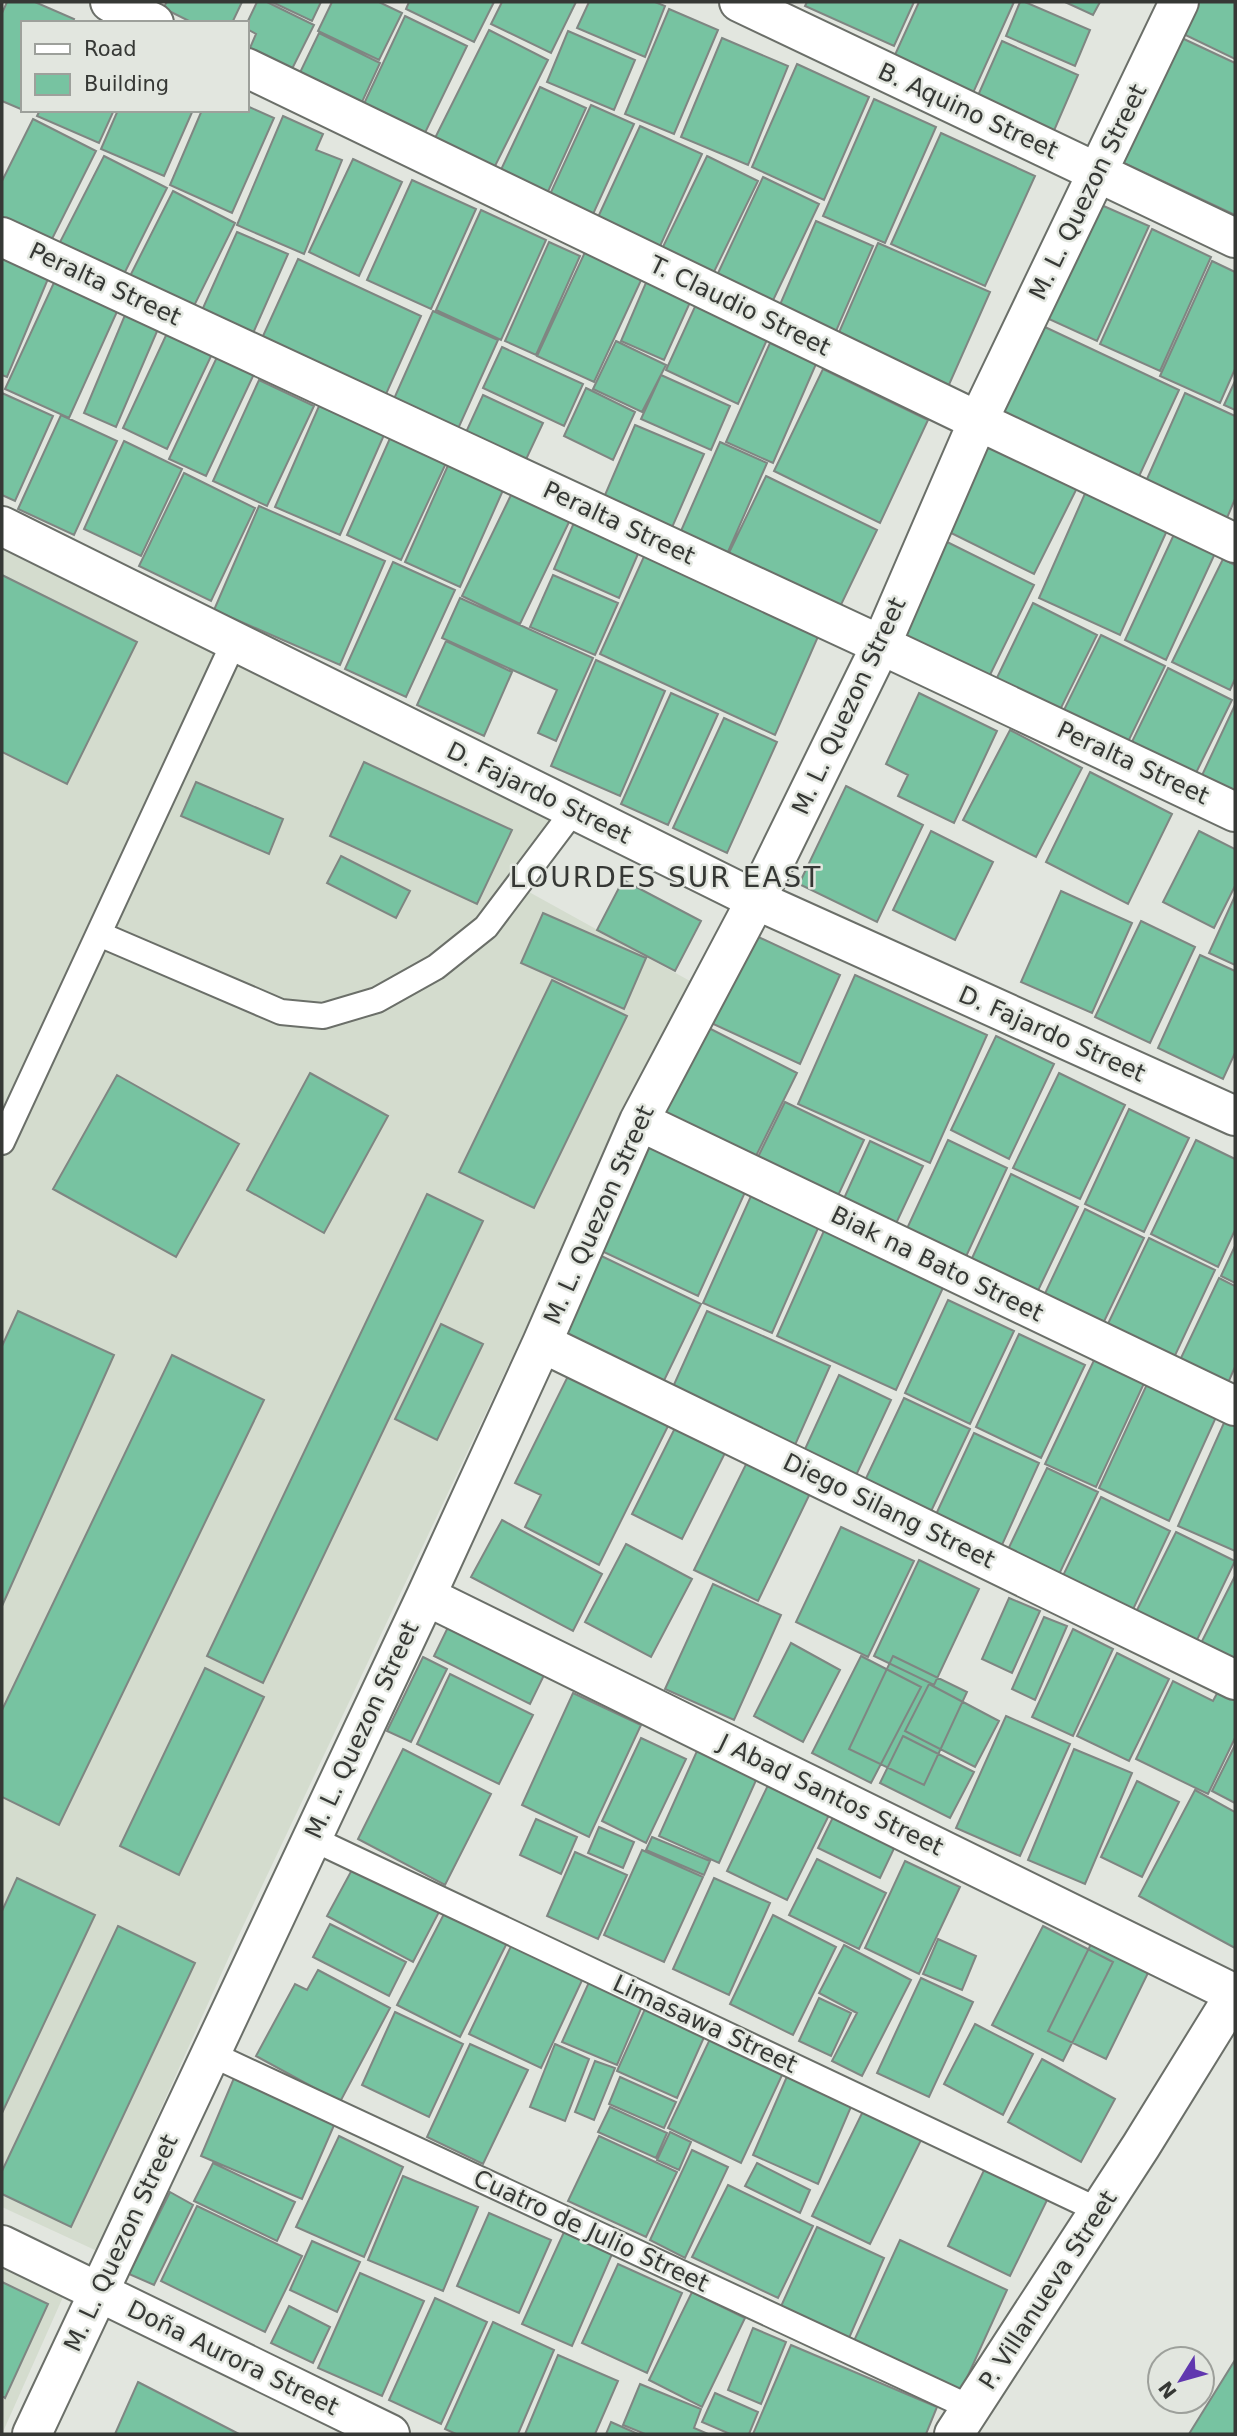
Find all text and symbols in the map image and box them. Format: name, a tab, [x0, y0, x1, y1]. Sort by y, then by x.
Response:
legend	[21, 21, 248, 112]
text: Road	[84, 37, 137, 61]
street label: B. Aquino Street	[874, 57, 1062, 165]
text: Building	[84, 72, 169, 96]
street label: M. L. Quezon Street	[1024, 80, 1152, 304]
street label: Peralta Street	[25, 237, 185, 331]
street label: T. Claudio Street	[644, 250, 835, 362]
street label: Peralta Street	[539, 476, 699, 570]
street label: M. L. Quezon Street	[786, 593, 912, 819]
street label: Peralta Street	[1053, 716, 1213, 810]
street label: D. Fajardo Street	[442, 736, 636, 850]
district label: LOURDES SUR EAST	[510, 861, 822, 894]
street label: D. Fajardo Street	[954, 980, 1150, 1088]
street label: M. L. Quezon Street	[538, 1101, 660, 1329]
street label: Biak na Bato Street	[826, 1200, 1048, 1328]
street label: Diego Silang Street	[779, 1448, 999, 1574]
street label: M. L. Quezon Street	[299, 1617, 425, 1843]
street label: J Abad Santos Street	[712, 1728, 948, 1862]
street label: Limasawa Street	[608, 1969, 802, 2079]
street label: M. L. Quezon Street	[58, 2130, 184, 2356]
street label: Cuatro de Julio Street	[469, 2164, 713, 2298]
street label: P. Villanueva Street	[973, 2185, 1123, 2395]
street label: Doña Aurora Street	[123, 2295, 343, 2421]
north arrow	[1146, 2345, 1216, 2415]
text: N	[1154, 2377, 1181, 2403]

